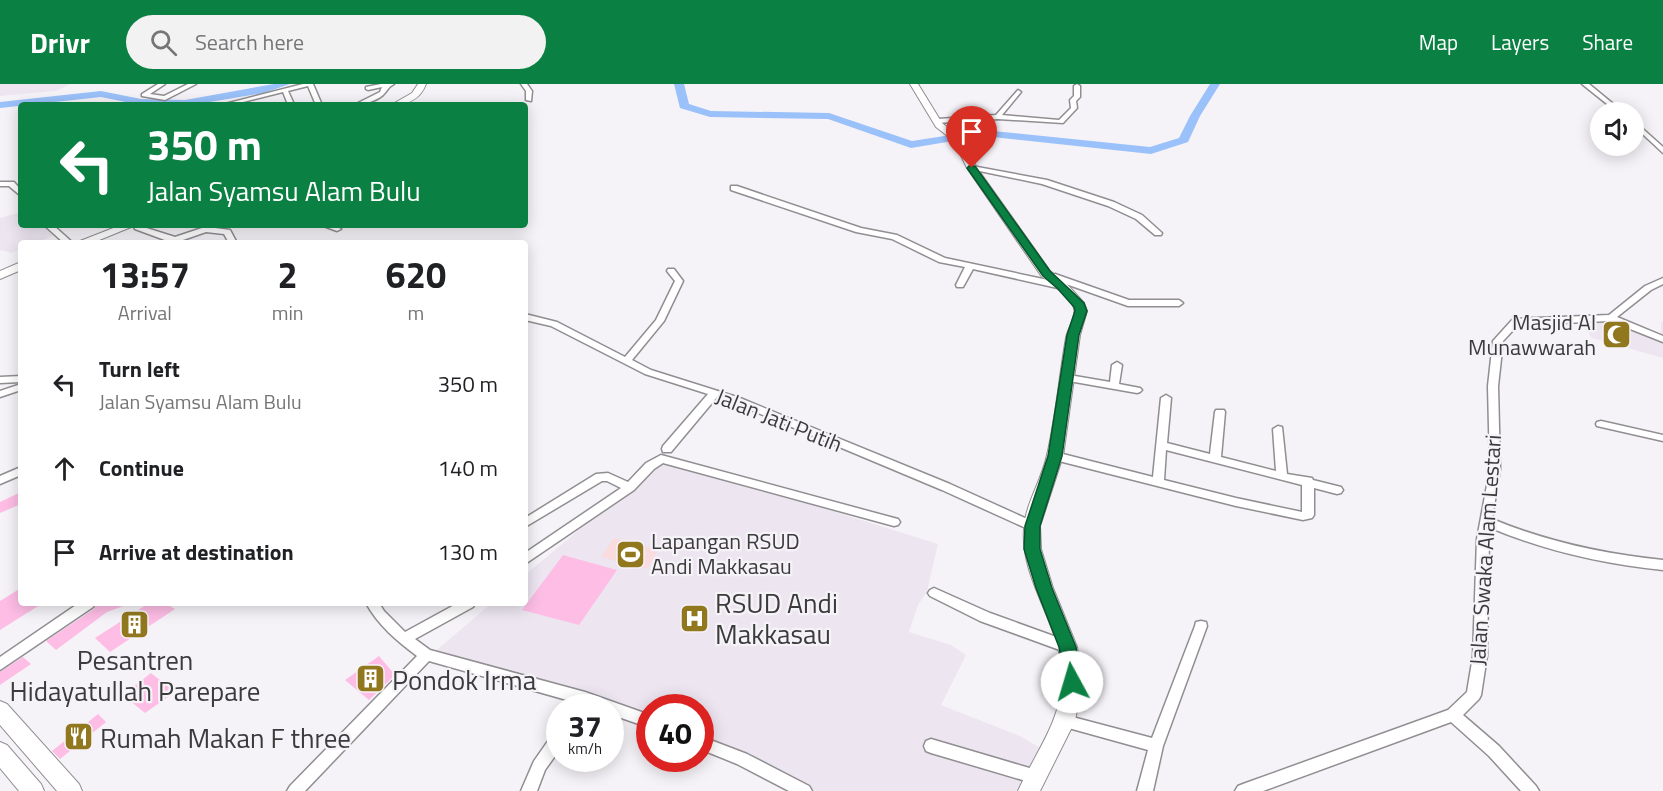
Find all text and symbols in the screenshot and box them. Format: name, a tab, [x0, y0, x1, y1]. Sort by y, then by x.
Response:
search box	[126, 15, 546, 69]
text: Drivr	[30, 21, 90, 64]
text: Search here	[195, 25, 304, 59]
icon: search	[147, 26, 180, 59]
text: Map	[1419, 26, 1458, 58]
text: Layers	[1491, 26, 1549, 58]
text: Share	[1582, 26, 1633, 58]
map controls	[1590, 102, 1644, 156]
button: sound	[1590, 102, 1644, 156]
pin	[946, 106, 997, 168]
text: 350 m	[147, 112, 262, 176]
icon: arrive	[955, 115, 988, 148]
icon: left	[48, 126, 126, 204]
text: Jalan Syamsu Alam Bulu	[147, 170, 421, 211]
text: 13:57	[100, 247, 190, 302]
text: 2	[278, 247, 298, 302]
text: 620	[386, 247, 446, 302]
text: Arrival	[118, 297, 172, 328]
text: min	[272, 297, 304, 328]
text: m	[407, 297, 424, 328]
place label: Masjid Al Munawwarah	[1468, 305, 1596, 364]
mosque icon: Masjid Al Munawwarah	[1601, 319, 1633, 351]
text: Turn left	[99, 352, 180, 386]
text: 350 m	[438, 367, 498, 401]
icon: left	[48, 368, 81, 401]
street label: Jalan Jati Putih	[711, 379, 847, 461]
text: Jalan Syamsu Alam Bulu	[99, 386, 302, 417]
street label: Jalan Swaka Alam Lestari	[1460, 433, 1510, 667]
text: Continue	[99, 451, 184, 485]
text: 140 m	[438, 451, 498, 485]
icon: ahead	[48, 452, 81, 485]
place label: Lapangan RSUD Andi Makkasau	[651, 524, 800, 583]
text: Arrive at destination	[99, 535, 294, 569]
text: 130 m	[438, 535, 498, 569]
icon: arrive	[48, 536, 81, 569]
sports icon: Lapangan RSUD Andi Makkasau	[614, 538, 646, 570]
place label: RSUD Andi Makkasau	[715, 582, 838, 654]
hospital icon: RSUD Andi Makkasau	[678, 602, 710, 634]
building icon: Pesantren Hidayatullah Parepare	[119, 608, 151, 640]
place label: Pesantren Hidayatullah Parepare	[10, 639, 260, 711]
position arrow	[1040, 650, 1104, 714]
place label: Pondok Irma	[392, 659, 537, 700]
building icon: Pondok Irma	[355, 663, 387, 695]
speed limit sign: 40	[636, 694, 714, 772]
text: 37	[568, 703, 602, 749]
place label: Rumah Makan F three	[100, 717, 351, 758]
restaurant icon: Rumah Makan F three	[63, 721, 95, 753]
text: km/h	[568, 737, 602, 760]

